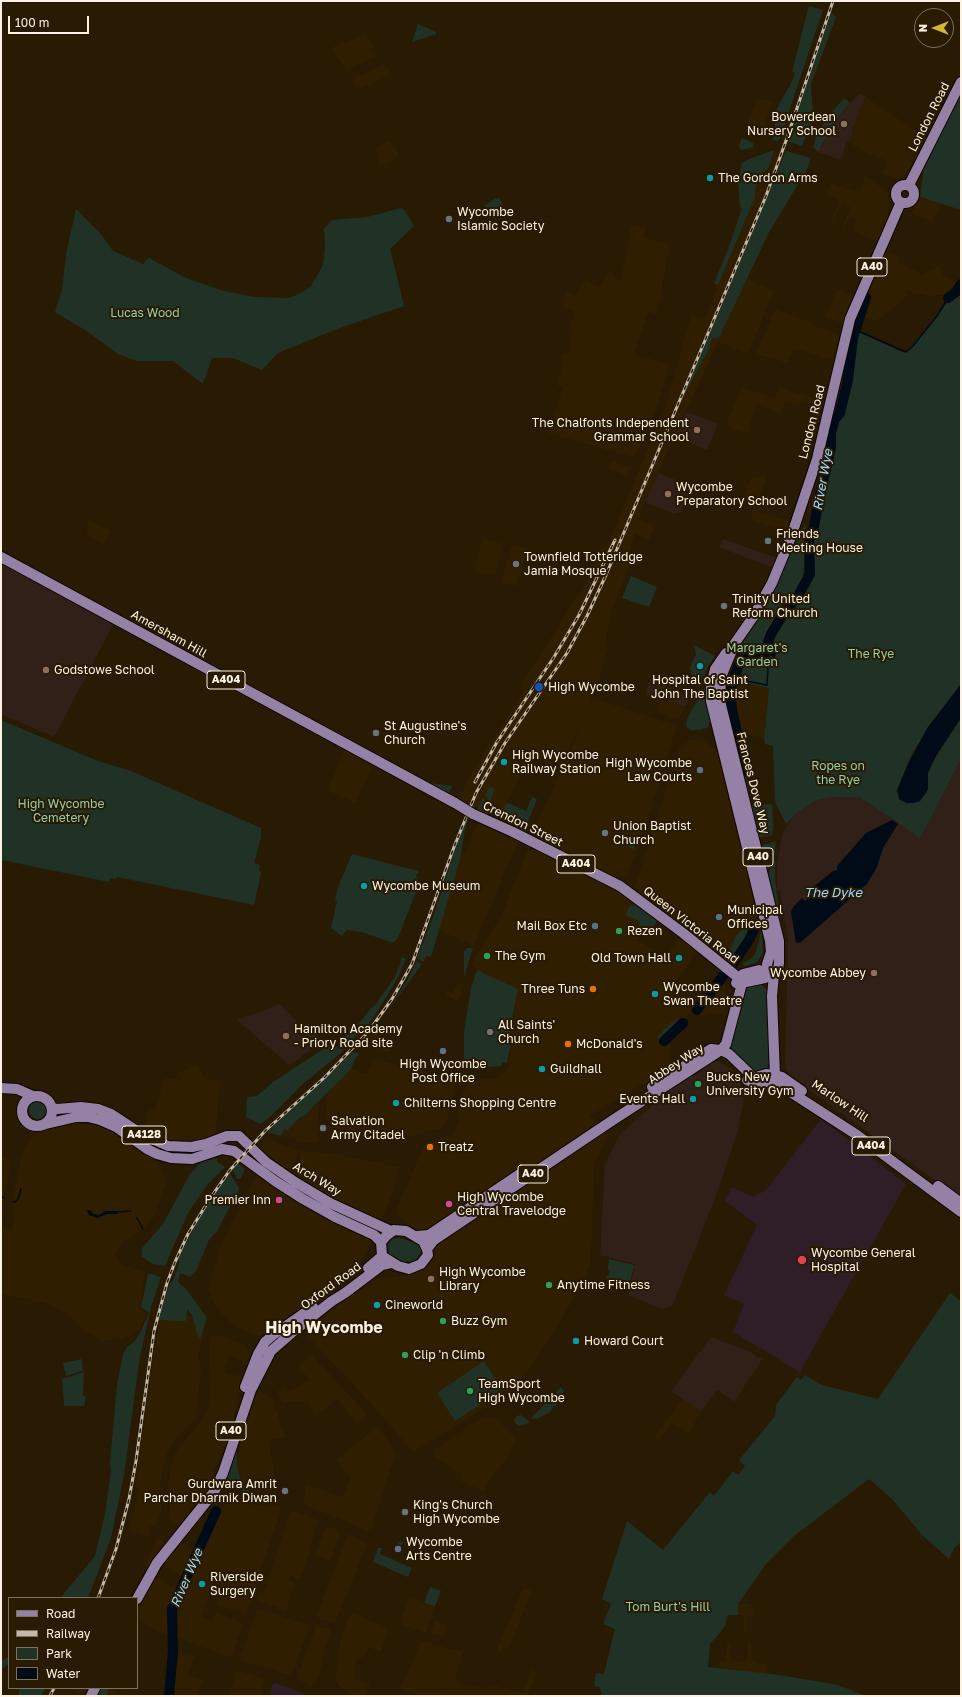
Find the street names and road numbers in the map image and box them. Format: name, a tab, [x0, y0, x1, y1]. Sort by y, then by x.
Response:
street label: London Road	[905, 80, 953, 154]
road number: A40	[857, 258, 887, 276]
street label: London Road	[796, 384, 828, 460]
street label: Amersham Hill	[129, 607, 209, 661]
road number: A404	[207, 671, 245, 689]
street label: Frances Dove Way	[733, 730, 773, 836]
street label: Crendon Street	[481, 798, 565, 850]
road number: A40	[743, 848, 773, 866]
road number: A404	[557, 855, 595, 873]
street label: Queen Victoria Road	[640, 883, 742, 967]
street label: Abbey Way	[645, 1041, 707, 1087]
street label: Marlow Hill	[809, 1077, 871, 1125]
road number: A4128	[122, 1126, 166, 1144]
road number: A404	[852, 1137, 890, 1155]
street label: Arch Way	[290, 1159, 344, 1199]
road number: A40	[518, 1165, 548, 1183]
street label: Oxford Road	[298, 1259, 364, 1313]
road number: A40	[216, 1422, 246, 1440]

